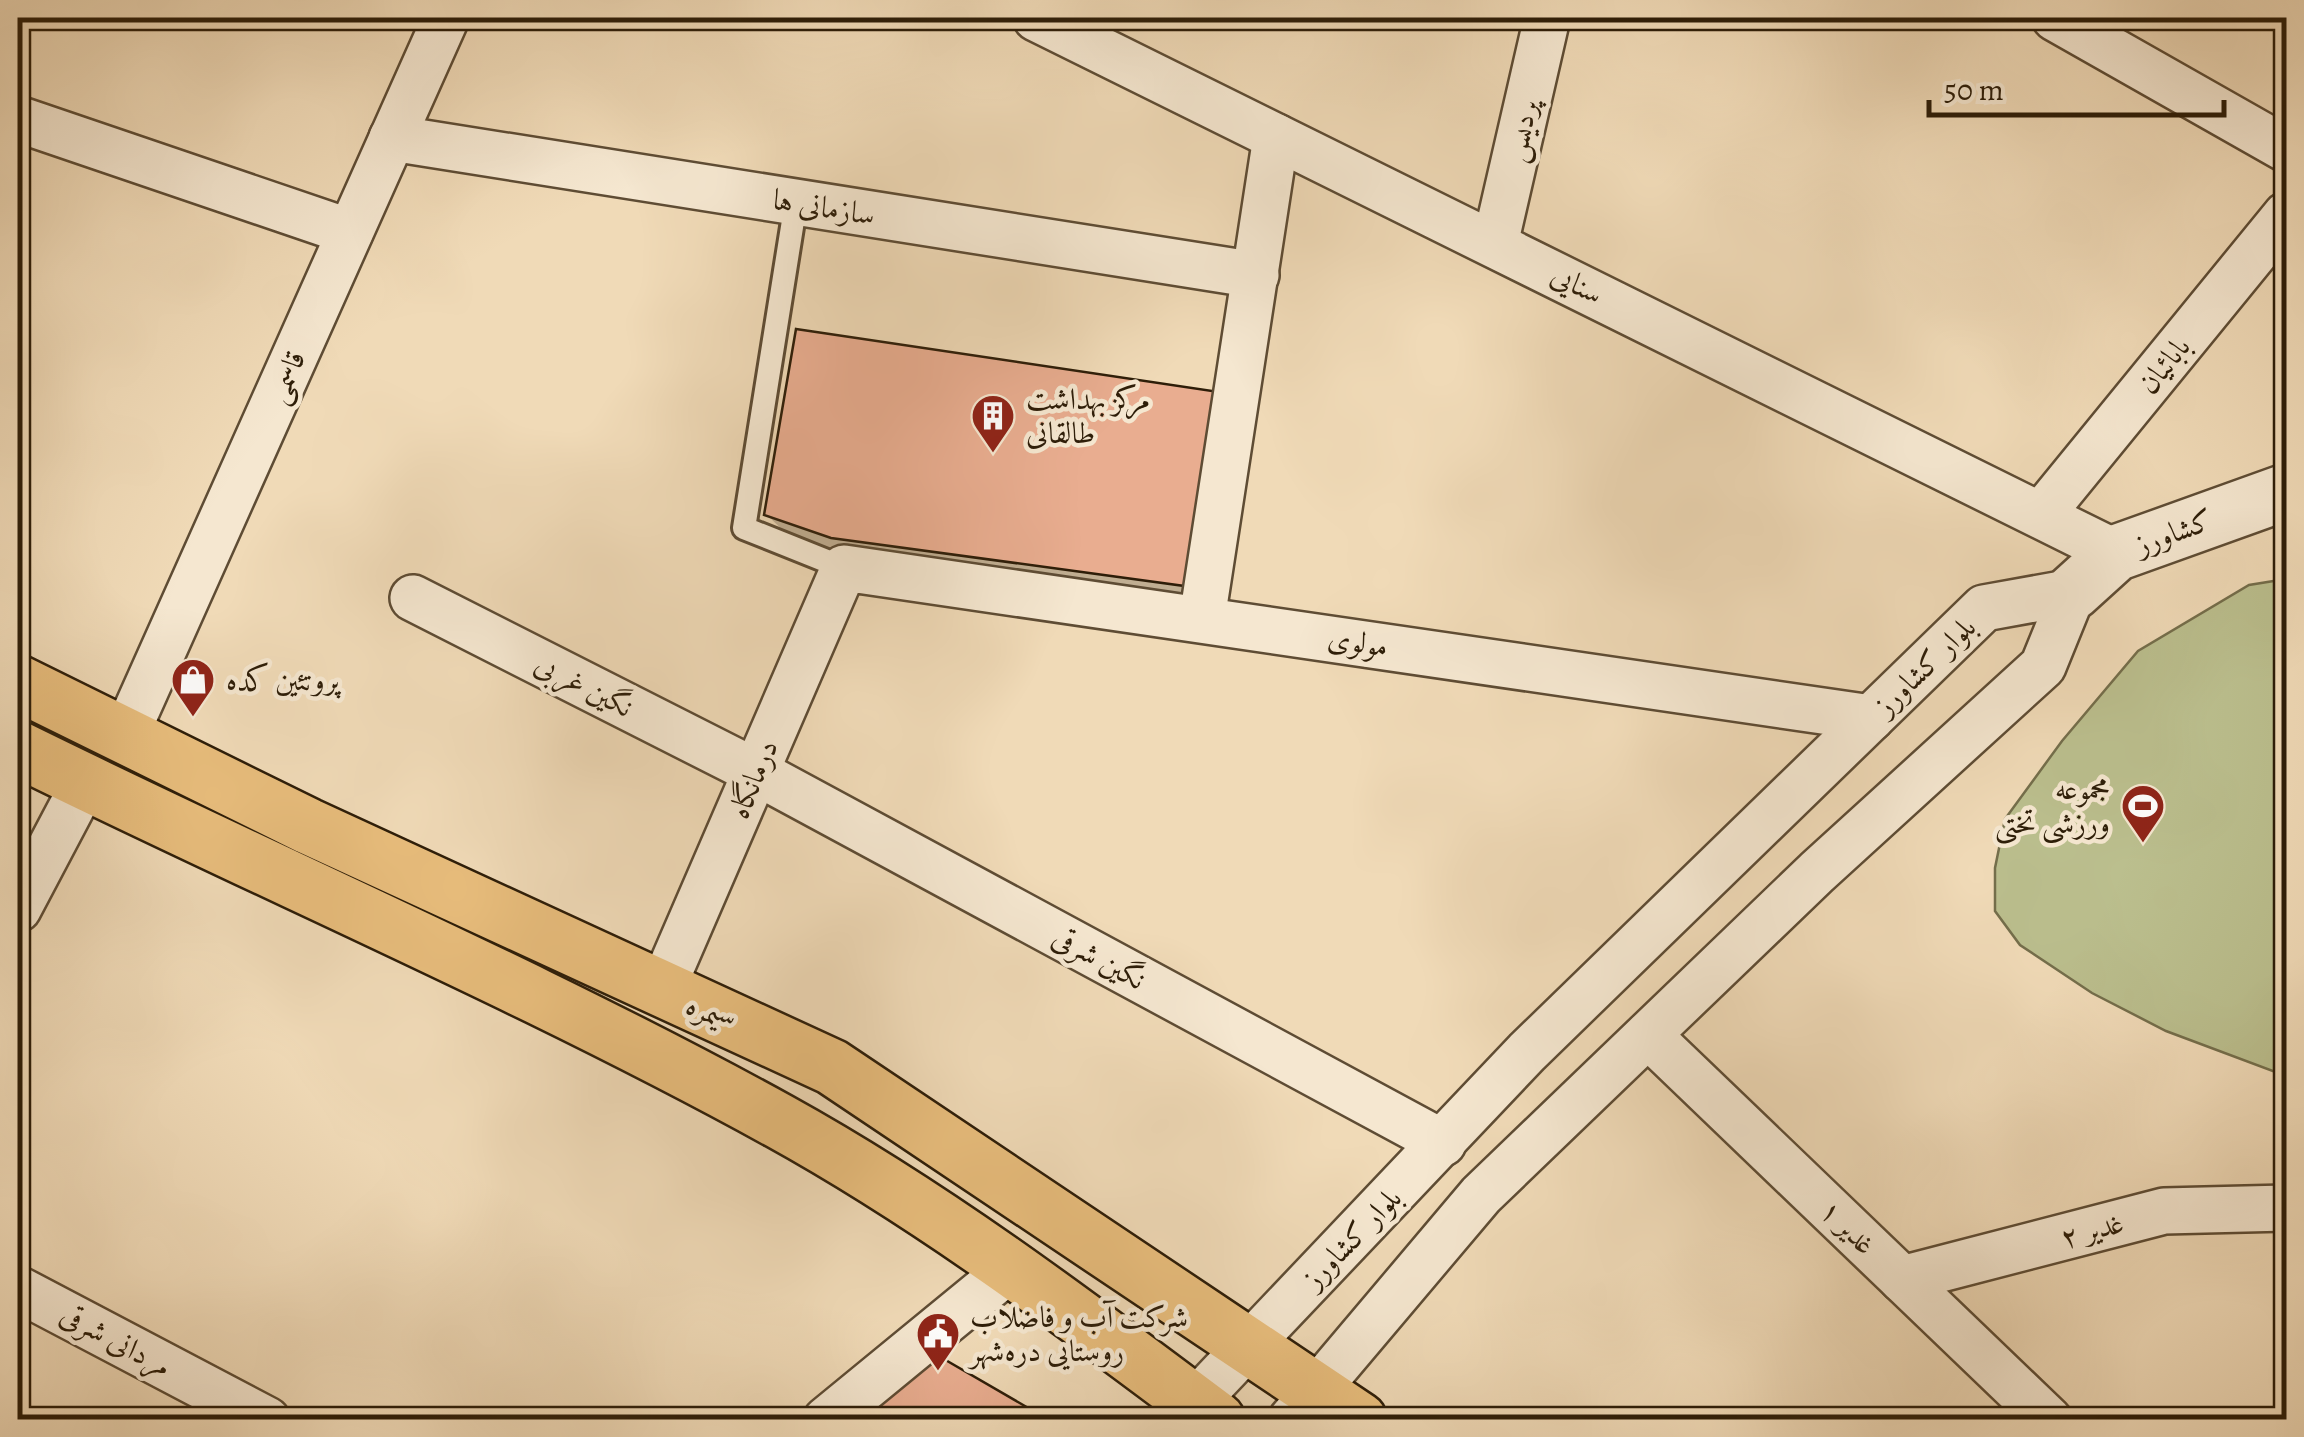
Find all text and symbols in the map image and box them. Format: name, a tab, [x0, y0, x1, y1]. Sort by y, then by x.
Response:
scale bar	[1929, 55, 2224, 117]
text: 50 m	[1944, 70, 2004, 110]
street label: پردیس	[1494, 93, 1548, 166]
street label: سازمانی ها	[770, 179, 878, 235]
street label: سنایی	[1544, 254, 1610, 314]
street label: بابائیان	[2129, 328, 2199, 402]
street label: قاسمی	[257, 344, 315, 410]
place label: مرکز بهداشت طالقانی	[1026, 379, 1150, 453]
building icon: مرکز بهداشت طالقانی	[970, 393, 1016, 454]
street label: کشاورز	[2127, 500, 2218, 565]
street label: بلوار کشاورز	[1863, 608, 1985, 727]
street label: مولوی	[1325, 618, 1391, 666]
street label: نگین غربی	[528, 643, 640, 728]
shop icon: پروتئین کده	[170, 657, 216, 718]
place label: پروتئین کده	[226, 660, 342, 700]
street label: درمانگاه	[719, 733, 787, 825]
place label: مجموعه ورزشی تختی	[1995, 769, 2110, 845]
sports icon: مجموعه ورزشی تختی	[2120, 783, 2166, 844]
street label: نگین شرقی	[1045, 917, 1153, 999]
street label: سیمره	[680, 985, 742, 1041]
street label: بلوار کشاورز	[1291, 1178, 1410, 1300]
street label: غدیر ۱	[1811, 1191, 1885, 1263]
street label: غدیر ۲	[2056, 1202, 2128, 1258]
street label: مردانی شرقی	[53, 1294, 179, 1387]
place label: شرکت آب و فاضلاب روستایی دره‌شهر	[967, 1297, 1188, 1371]
public building icon: شرکت آب و فاضلاب روستایی دره‌شهر	[915, 1311, 961, 1372]

